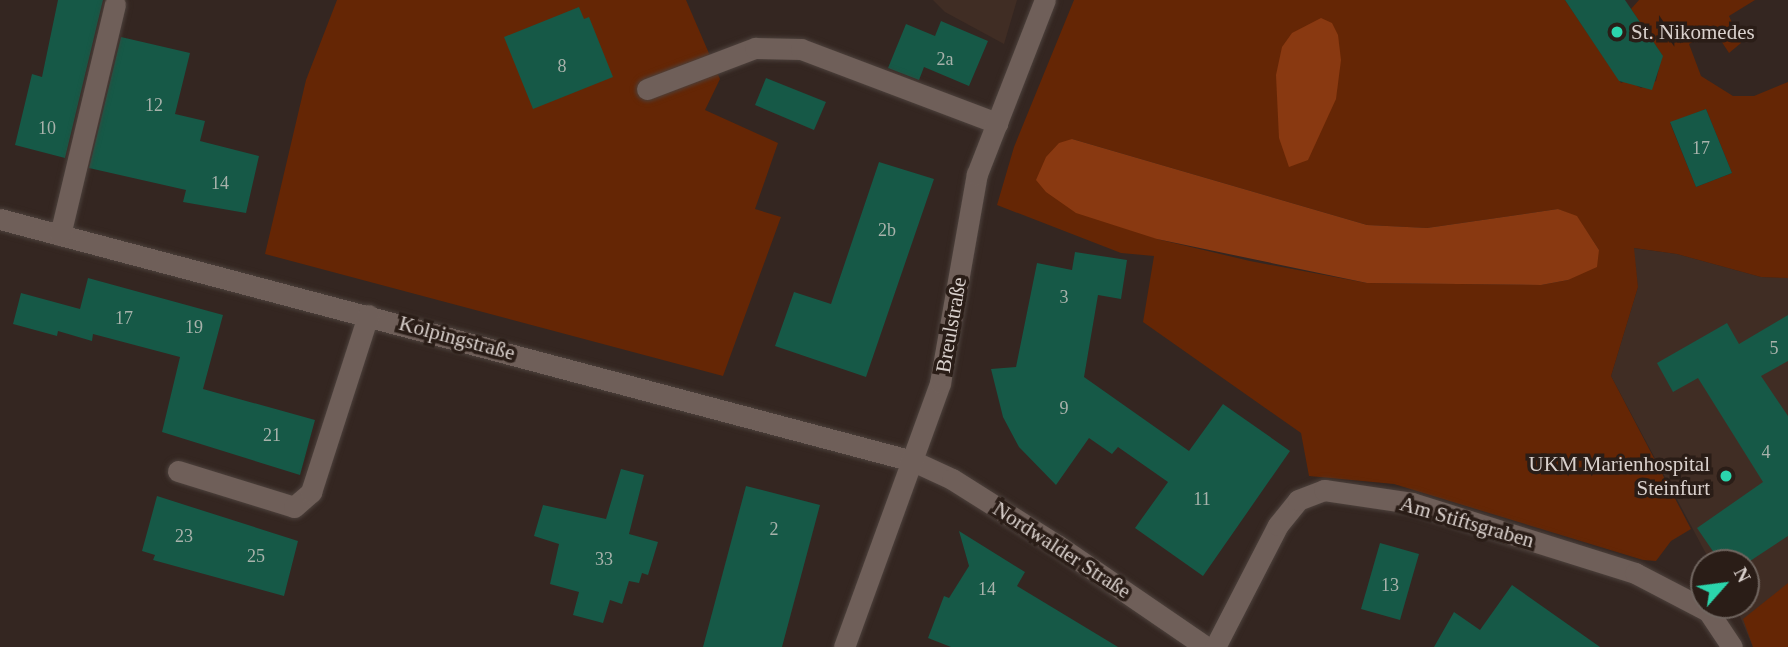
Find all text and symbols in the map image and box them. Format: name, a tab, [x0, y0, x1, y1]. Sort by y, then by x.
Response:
place label: St. Nikomedes	[1631, 19, 1755, 45]
marker: St. Nikomedes	[1609, 24, 1625, 40]
house number: 2a	[937, 48, 953, 70]
house number: 8	[558, 55, 566, 77]
house number: 12	[145, 94, 163, 116]
house number: 10	[38, 117, 56, 139]
house number: 17	[1692, 137, 1710, 159]
house number: 14	[211, 172, 229, 194]
house number: 2b	[878, 219, 896, 241]
street label: Breulstraße	[930, 275, 972, 375]
house number: 3	[1060, 286, 1068, 308]
house number: 17	[115, 307, 133, 329]
street label: Kolpingstraße	[396, 310, 518, 366]
house number: 19	[185, 316, 203, 338]
house number: 5	[1770, 337, 1778, 359]
house number: 9	[1060, 397, 1068, 419]
house number: 21	[263, 424, 281, 446]
house number: 4	[1762, 441, 1770, 463]
place label: UKM Marienhospital Steinfurt	[1529, 451, 1710, 501]
marker: UKM Marienhospital Steinfurt	[1716, 466, 1736, 486]
house number: 11	[1193, 488, 1211, 510]
street label: Am Stiftsgraben	[1397, 491, 1537, 553]
street label: Nordwalder Straße	[988, 496, 1136, 604]
house number: 2	[770, 518, 778, 540]
house number: 23	[175, 525, 193, 547]
house number: 25	[247, 545, 265, 567]
house number: 33	[595, 548, 613, 570]
north arrow	[1690, 549, 1760, 619]
text: N	[1730, 564, 1755, 586]
house number: 13	[1381, 574, 1399, 596]
house number: 14	[978, 578, 996, 600]

